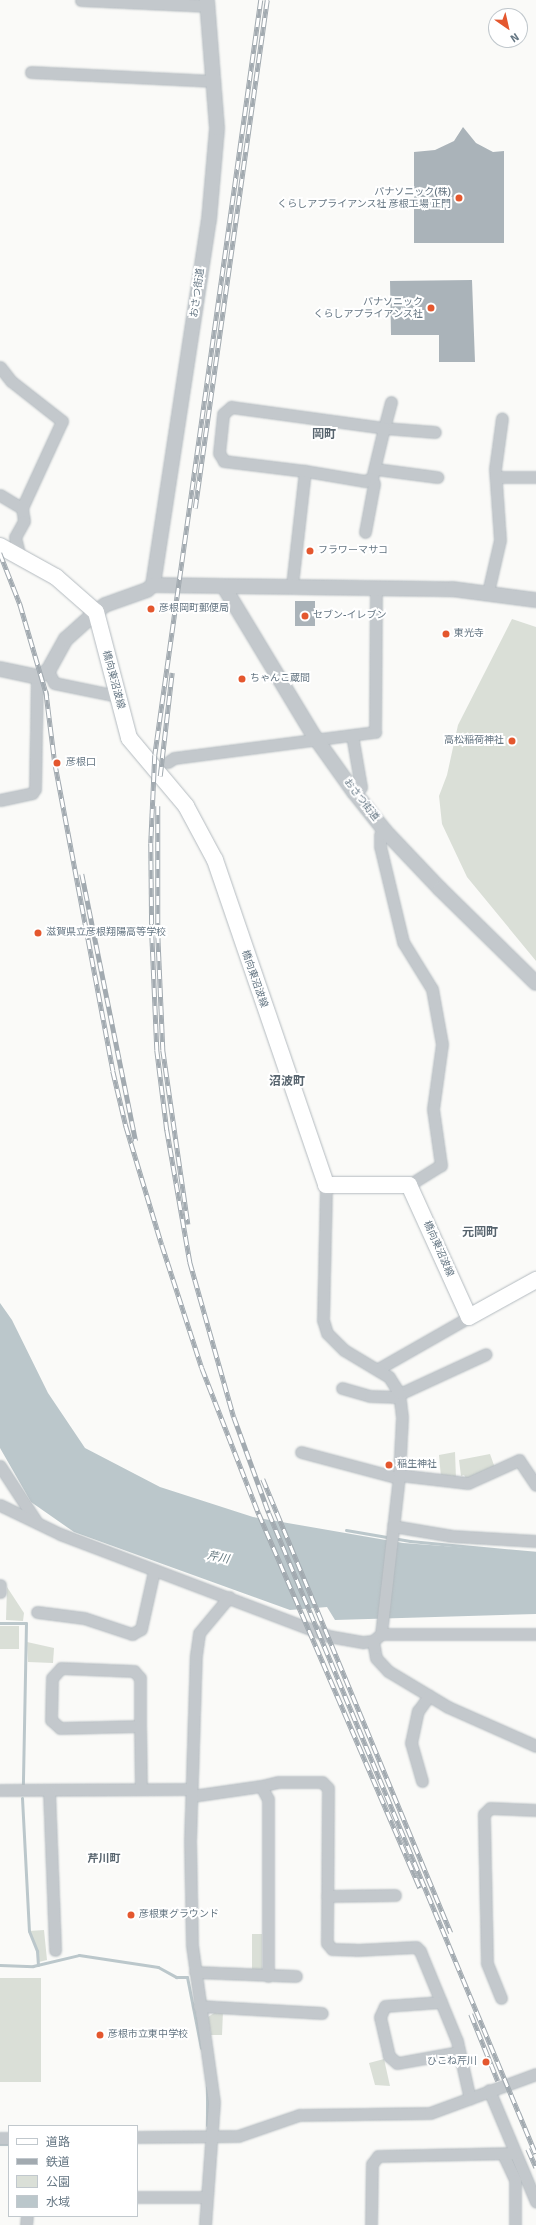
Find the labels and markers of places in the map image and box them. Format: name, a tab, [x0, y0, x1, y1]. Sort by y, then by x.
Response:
place label: パナソニック(株) くらしアプライアンス社 彦根工場 正門	[277, 186, 451, 210]
marker: パナソニック(株) くらしアプライアンス社 彦根工場 正門	[454, 193, 464, 203]
place label: パナソニック くらしアプライアンス社	[313, 296, 423, 320]
marker: パナソニック くらしアプライアンス社	[426, 303, 436, 313]
place label: フラワーマサコ	[318, 545, 388, 557]
marker: フラワーマサコ	[305, 546, 315, 556]
place label: 彦根岡町郵便局	[159, 603, 229, 615]
marker: 彦根岡町郵便局	[146, 604, 156, 614]
place label: セブン-イレブン	[313, 610, 386, 622]
marker: セブン-イレブン	[300, 611, 310, 621]
place label: 東光寺	[454, 628, 484, 640]
marker: 東光寺	[441, 629, 451, 639]
place label: ちゃんこ蔵間	[250, 673, 310, 685]
marker: ちゃんこ蔵間	[237, 674, 247, 684]
place label: 高松稲荷神社	[444, 735, 504, 747]
marker: 高松稲荷神社	[507, 736, 517, 746]
marker: 彦根口	[51, 757, 63, 769]
place label: 彦根口	[66, 757, 96, 769]
place label: 滋賀県立彦根翔陽高等学校	[46, 927, 166, 939]
marker: 滋賀県立彦根翔陽高等学校	[33, 928, 43, 938]
place label: 稲生神社	[397, 1459, 437, 1471]
marker: 稲生神社	[384, 1460, 394, 1470]
place label: 彦根東グラウンド	[139, 1909, 219, 1921]
marker: 彦根東グラウンド	[126, 1910, 136, 1920]
place label: 彦根市立東中学校	[108, 2029, 188, 2041]
marker: 彦根市立東中学校	[95, 2030, 105, 2040]
place label: ひこね芹川	[427, 2056, 477, 2068]
marker: ひこね芹川	[480, 2056, 492, 2068]

